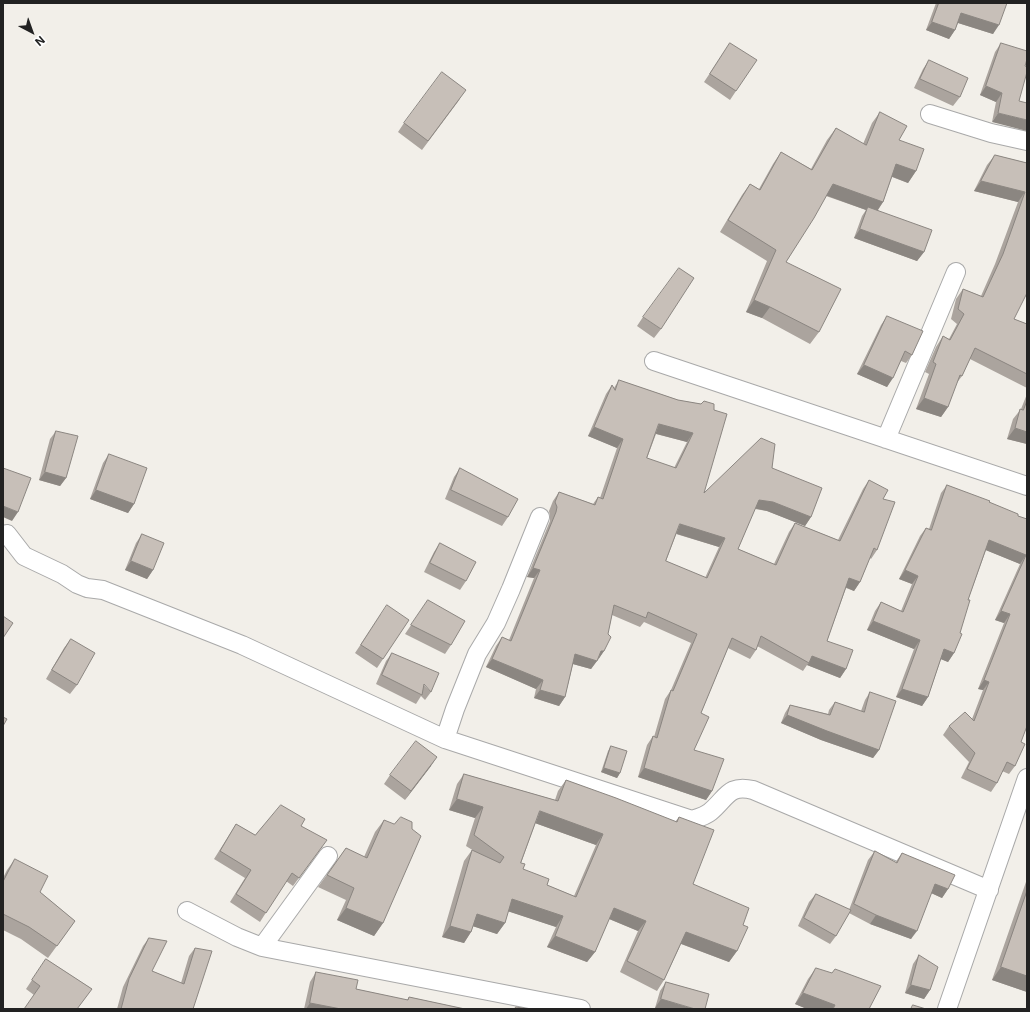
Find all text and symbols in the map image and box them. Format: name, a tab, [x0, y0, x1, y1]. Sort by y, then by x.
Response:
north arrow	[12, 12, 52, 52]
text: N	[32, 33, 48, 49]

